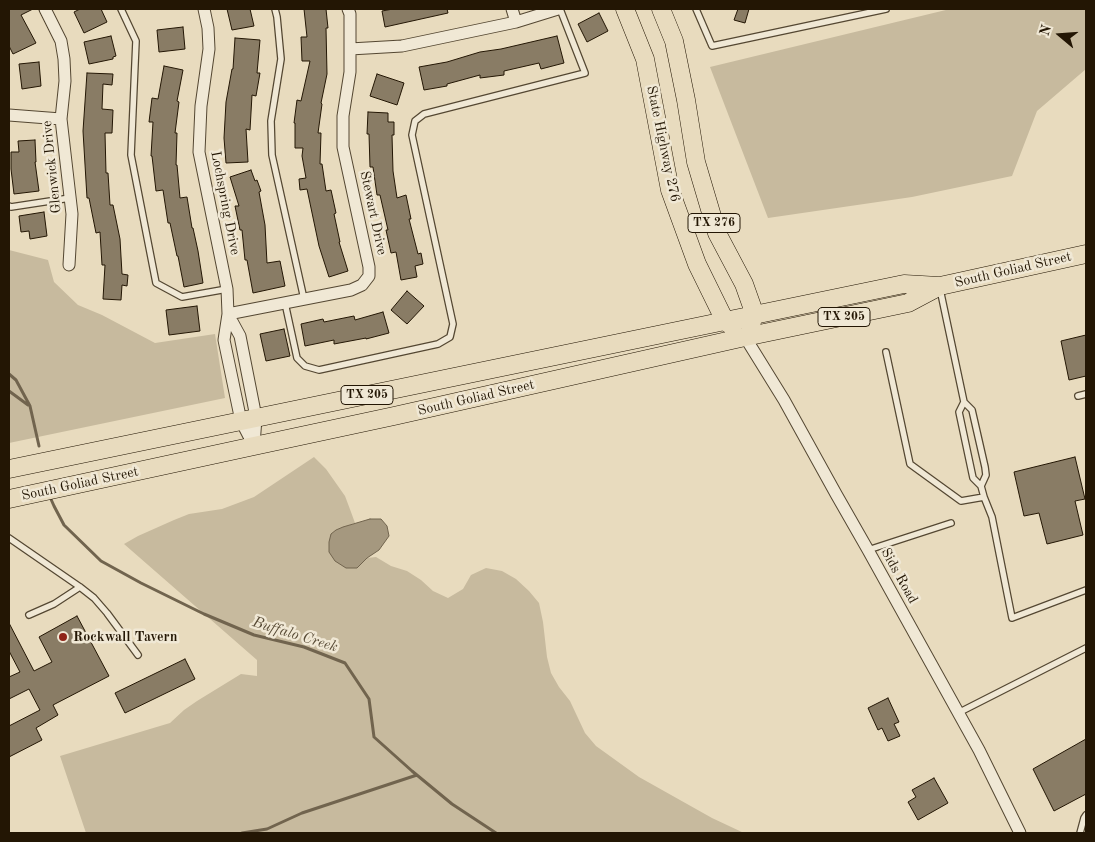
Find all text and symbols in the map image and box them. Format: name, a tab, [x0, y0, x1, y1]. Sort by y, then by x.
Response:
north arrow	[1035, 10, 1085, 60]
text: N	[1037, 23, 1054, 38]
street label: State Highway 276	[642, 84, 684, 204]
street label: Glenwick Drive	[39, 120, 65, 214]
street label: Lochspring Drive	[207, 150, 243, 256]
street label: Stewart Drive	[356, 169, 390, 257]
road number: TX 276	[688, 214, 740, 232]
street label: South Goliad Street	[953, 248, 1073, 292]
road number: TX 205	[818, 308, 870, 326]
street label: South Goliad Street	[416, 376, 536, 420]
road number: TX 205	[341, 386, 393, 404]
street label: South Goliad Street	[20, 463, 140, 505]
street label: Sids Road	[877, 545, 921, 607]
water label: Buffalo Creek	[250, 613, 340, 657]
place label: Rockwall Tavern	[73, 629, 177, 645]
marker: Rockwall Tavern	[57, 631, 69, 643]

